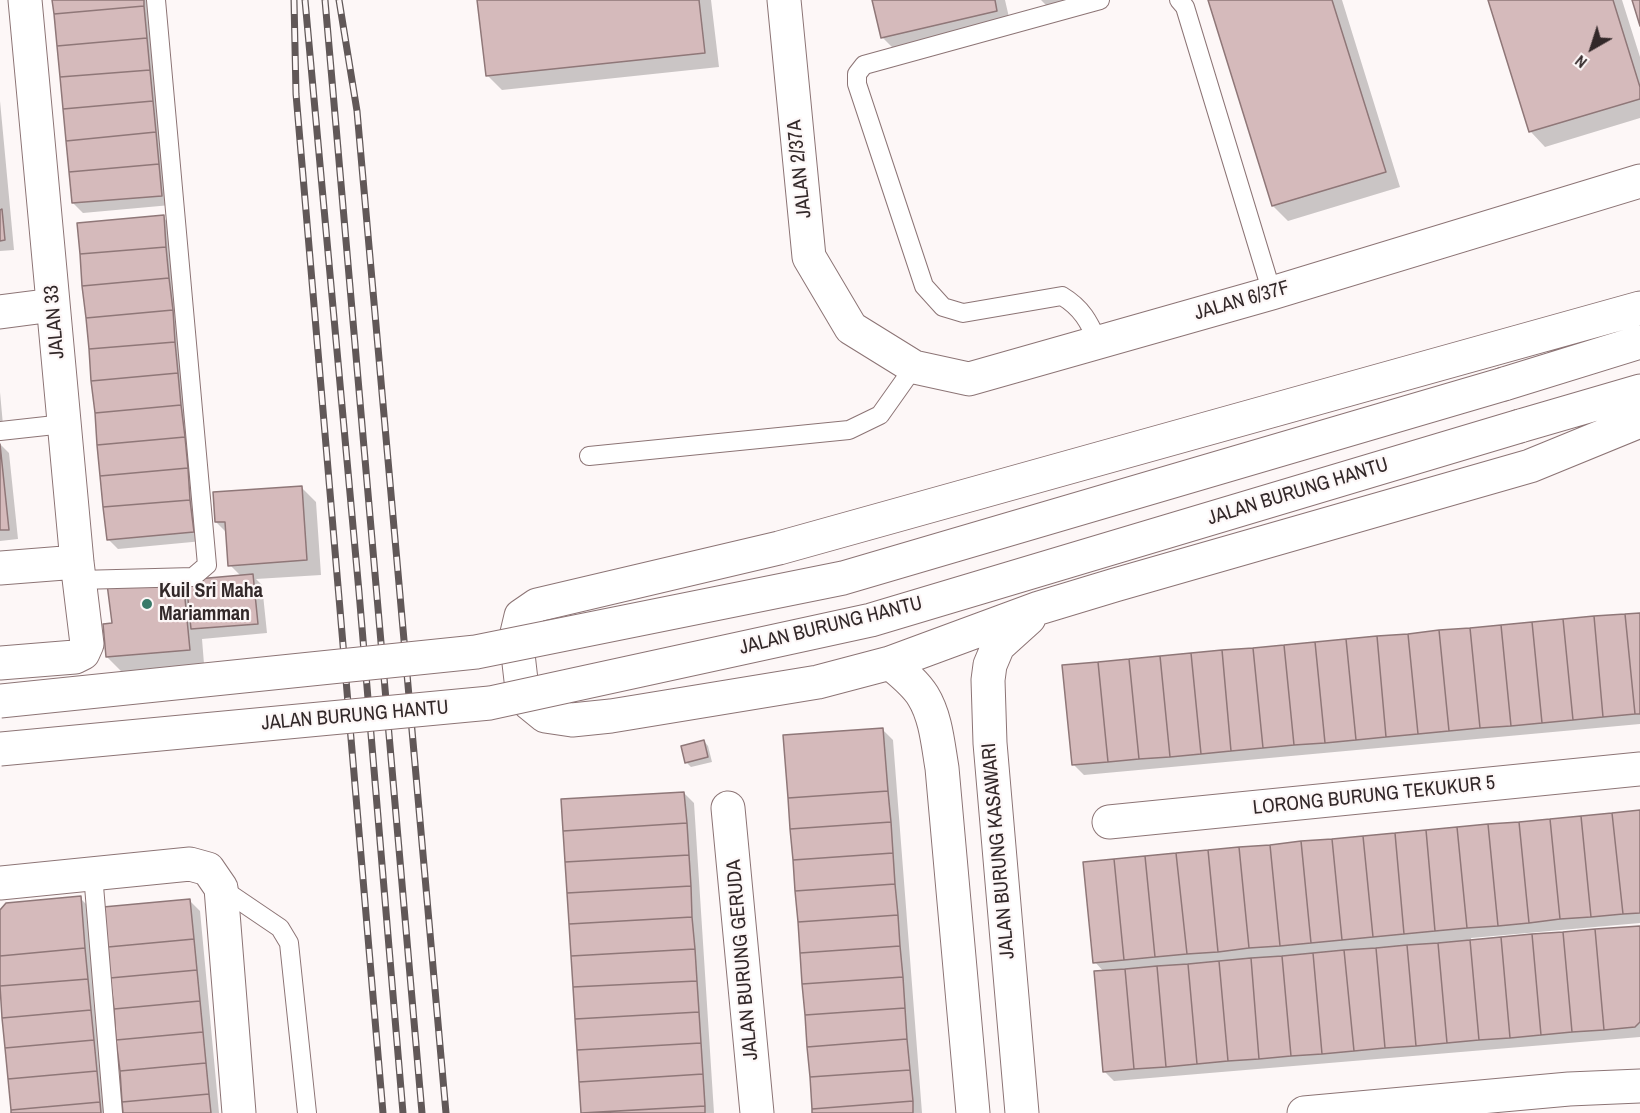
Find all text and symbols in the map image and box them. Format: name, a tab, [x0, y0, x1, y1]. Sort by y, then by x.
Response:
north arrow	[1562, 18, 1622, 78]
text: N	[1570, 50, 1591, 74]
street label: JALAN 2/37A	[783, 119, 817, 219]
street label: JALAN 6/37F	[1192, 276, 1292, 326]
street label: JALAN 33	[40, 284, 70, 360]
street label: JALAN BURUNG HANTU	[1205, 453, 1391, 531]
place label: Kuil Sri Maha Mariamman	[159, 580, 263, 627]
street label: JALAN BURUNG HANTU	[737, 592, 925, 660]
marker: Kuil Sri Maha Mariamman	[140, 597, 154, 611]
street label: JALAN BURUNG HANTU	[260, 696, 450, 736]
street label: JALAN BURUNG KASAWARI	[978, 742, 1020, 960]
street label: LORONG BURUNG TEKUKUR 5	[1252, 771, 1496, 821]
street label: JALAN BURUNG GERUDA	[722, 859, 764, 1061]

